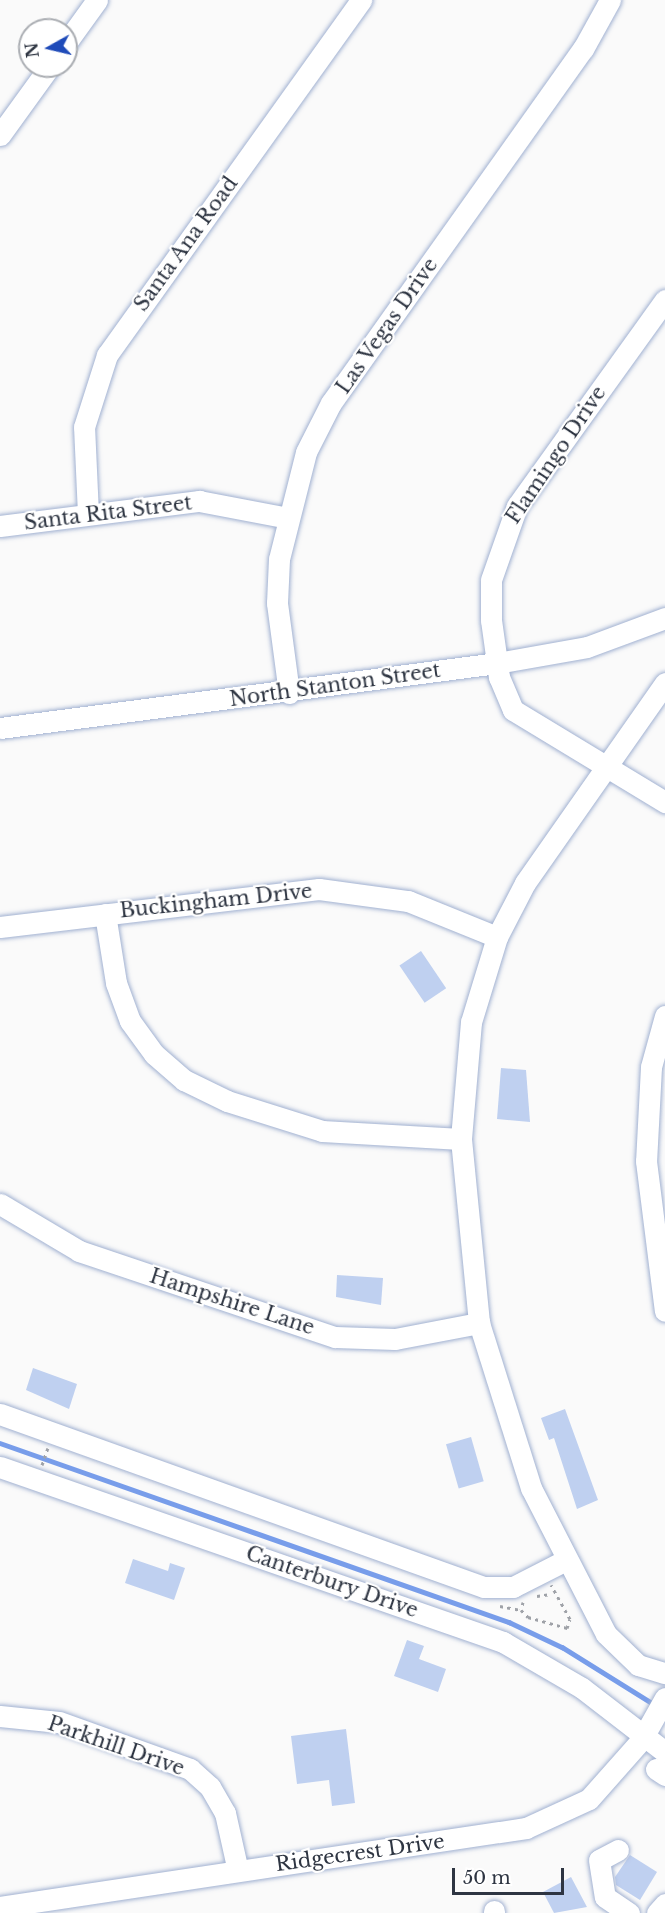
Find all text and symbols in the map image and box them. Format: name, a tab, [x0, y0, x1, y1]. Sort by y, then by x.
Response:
north arrow	[18, 18, 78, 78]
text: N	[21, 41, 43, 59]
street label: Santa Ana Road	[129, 172, 243, 316]
street label: Las Vegas Drive	[331, 253, 443, 399]
street label: Flamingo Drive	[501, 382, 611, 528]
street label: Santa Rita Street	[23, 491, 193, 535]
street label: North Stanton Street	[228, 658, 442, 712]
street label: Buckingham Drive	[119, 879, 313, 923]
street label: Hampshire Lane	[147, 1264, 317, 1340]
street label: Canterbury Drive	[242, 1541, 422, 1623]
street label: Parkhill Drive	[45, 1711, 187, 1781]
street label: Ridgecrest Drive	[274, 1829, 446, 1877]
scale bar	[455, 1856, 568, 1894]
text: 50 m	[463, 1867, 511, 1889]

